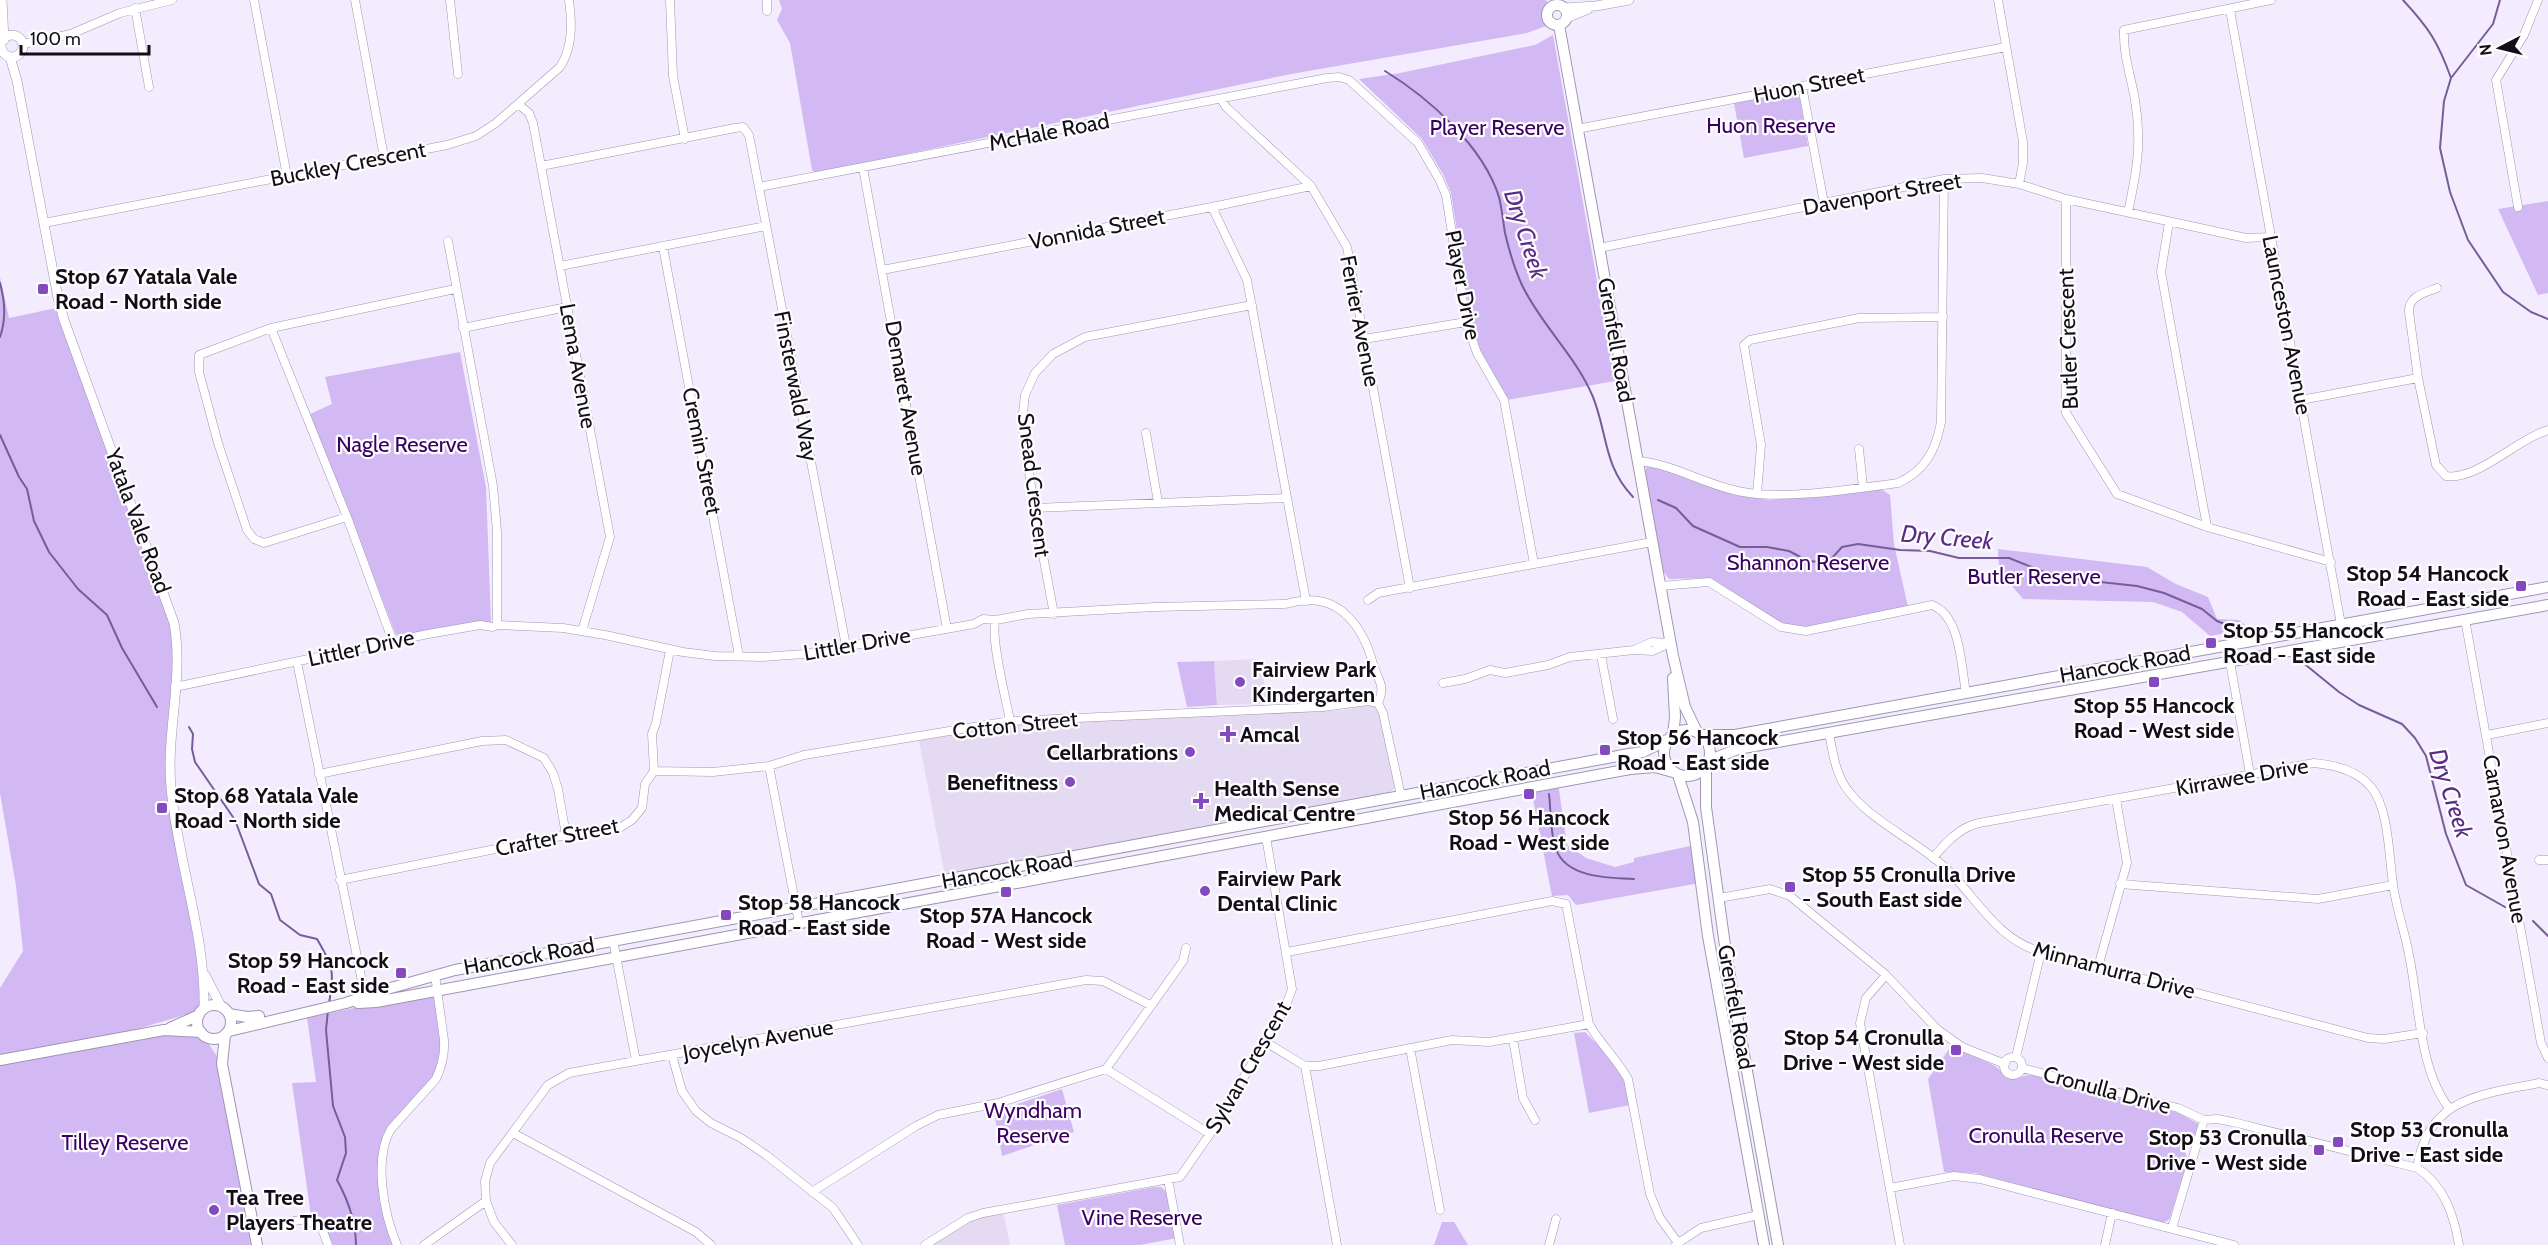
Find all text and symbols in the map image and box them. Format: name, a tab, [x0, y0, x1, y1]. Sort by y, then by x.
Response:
scale bar	[21, 18, 148, 56]
north arrow	[2470, 18, 2530, 78]
text: 100 m	[30, 28, 81, 50]
text: N	[2475, 43, 2496, 57]
street label: Huon Street	[1751, 61, 1867, 109]
street label: McHale Road	[986, 107, 1112, 157]
park label: Huon Reserve	[1706, 112, 1836, 139]
park label: Player Reserve	[1429, 114, 1565, 141]
street label: Buckley Crescent	[268, 136, 429, 192]
street label: Davenport Street	[1801, 167, 1964, 221]
water label: Dry Creek	[1498, 186, 1554, 283]
street label: Vonnida Street	[1027, 202, 1168, 255]
street label: Player Drive	[1439, 228, 1487, 342]
street label: Launceston Avenue	[2256, 233, 2318, 417]
street label: Ferrier Avenue	[1334, 253, 1386, 389]
place label: Stop 67 Yatala Vale Road - North side	[55, 263, 237, 315]
street label: Butler Crescent	[2052, 267, 2084, 410]
street label: Grenfell Road	[1592, 276, 1640, 404]
marker: Stop 67 Yatala Vale Road - North side	[36, 282, 50, 296]
street label: Lema Avenue	[554, 301, 602, 431]
street label: Finsterwald Way	[768, 308, 824, 464]
street label: Demaret Avenue	[879, 318, 933, 478]
street label: Cremin Street	[676, 385, 728, 517]
street label: Snead Crescent	[1012, 411, 1056, 559]
park label: Nagle Reserve	[336, 431, 468, 458]
street label: Yatala Vale Road	[99, 444, 177, 597]
water label: Dry Creek	[1900, 519, 1995, 556]
park label: Shannon Reserve	[1727, 549, 1889, 576]
place label: Stop 54 Hancock Road - East side	[2346, 560, 2509, 612]
park label: Butler Reserve	[1967, 563, 2101, 590]
marker: Stop 54 Hancock Road - East side	[2514, 579, 2528, 593]
place label: Stop 55 Hancock Road - East side	[2223, 617, 2384, 669]
street label: Littler Drive	[801, 621, 913, 667]
street label: Littler Drive	[305, 624, 417, 672]
marker: Stop 55 Hancock Road - East side	[2204, 636, 2218, 650]
street label: Hancock Road	[2057, 639, 2193, 689]
place label: Fairview Park Kindergarten	[1252, 656, 1377, 708]
marker: Fairview Park Kindergarten	[1233, 675, 1247, 689]
marker: Stop 55 Hancock Road - West side	[2147, 675, 2161, 689]
place label: Stop 55 Hancock Road - West side	[2074, 692, 2235, 744]
street label: Cotton Street	[951, 705, 1080, 745]
place label: Amcal	[1240, 721, 1300, 748]
place label: Stop 56 Hancock Road - East side	[1617, 724, 1779, 776]
marker: Amcal	[1221, 727, 1235, 741]
place label: Cellarbrations	[1046, 739, 1178, 766]
marker: Stop 56 Hancock Road - East side	[1598, 743, 1612, 757]
marker: Cellarbrations	[1183, 745, 1197, 759]
water label: Dry Creek	[2423, 745, 2479, 842]
street label: Kirrawee Drive	[2174, 752, 2310, 802]
street label: Carnarvon Avenue	[2477, 753, 2533, 925]
street label: Hancock Road	[1417, 754, 1553, 806]
place label: Benefitness	[947, 769, 1058, 796]
marker: Benefitness	[1063, 775, 1077, 789]
place label: Health Sense Medical Centre	[1214, 775, 1355, 827]
place label: Stop 68 Yatala Vale Road - North side	[174, 782, 358, 834]
marker: Stop 56 Hancock Road - West side	[1522, 787, 1536, 801]
marker: Health Sense Medical Centre	[1192, 792, 1210, 810]
marker: Stop 68 Yatala Vale Road - North side	[155, 801, 169, 815]
place label: Stop 56 Hancock Road - West side	[1448, 804, 1610, 856]
street label: Crafter Street	[493, 812, 621, 862]
street label: Hancock Road	[939, 845, 1075, 895]
place label: Stop 55 Cronulla Drive - South East side	[1802, 861, 2016, 913]
place label: Fairview Park Dental Clinic	[1217, 865, 1342, 917]
marker: Stop 55 Cronulla Drive - South East side	[1783, 880, 1797, 894]
marker: Fairview Park Dental Clinic	[1198, 884, 1212, 898]
marker: Stop 57A Hancock Road - West side	[999, 885, 1013, 899]
place label: Stop 58 Hancock Road - East side	[738, 889, 901, 941]
place label: Stop 57A Hancock Road - West side	[920, 902, 1093, 954]
marker: Stop 58 Hancock Road - East side	[719, 908, 733, 922]
street label: Hancock Road	[461, 931, 597, 981]
street label: Minnamurra Drive	[2030, 935, 2198, 1005]
street label: Grenfell Road	[1712, 943, 1760, 1071]
place label: Stop 59 Hancock Road - East side	[228, 947, 389, 999]
marker: Stop 59 Hancock Road - East side	[394, 966, 408, 980]
street label: Sylvan Crescent	[1199, 996, 1297, 1138]
street label: Joycelyn Avenue	[680, 1013, 835, 1067]
place label: Stop 54 Cronulla Drive - West side	[1783, 1024, 1944, 1076]
marker: Stop 54 Cronulla Drive - West side	[1949, 1043, 1963, 1057]
street label: Cronulla Drive	[2040, 1060, 2174, 1120]
park label: Wyndham Reserve	[984, 1097, 1082, 1149]
place label: Stop 53 Cronulla Drive - East side	[2350, 1116, 2509, 1168]
park label: Cronulla Reserve	[1968, 1122, 2124, 1149]
place label: Stop 53 Cronulla Drive - West side	[2146, 1124, 2307, 1176]
park label: Tilley Reserve	[61, 1129, 189, 1156]
marker: Stop 53 Cronulla Drive - East side	[2331, 1135, 2345, 1149]
marker: Stop 53 Cronulla Drive - West side	[2312, 1143, 2326, 1157]
place label: Tea Tree Players Theatre	[226, 1184, 372, 1236]
marker: Tea Tree Players Theatre	[207, 1203, 221, 1217]
park label: Vine Reserve	[1082, 1204, 1202, 1231]

